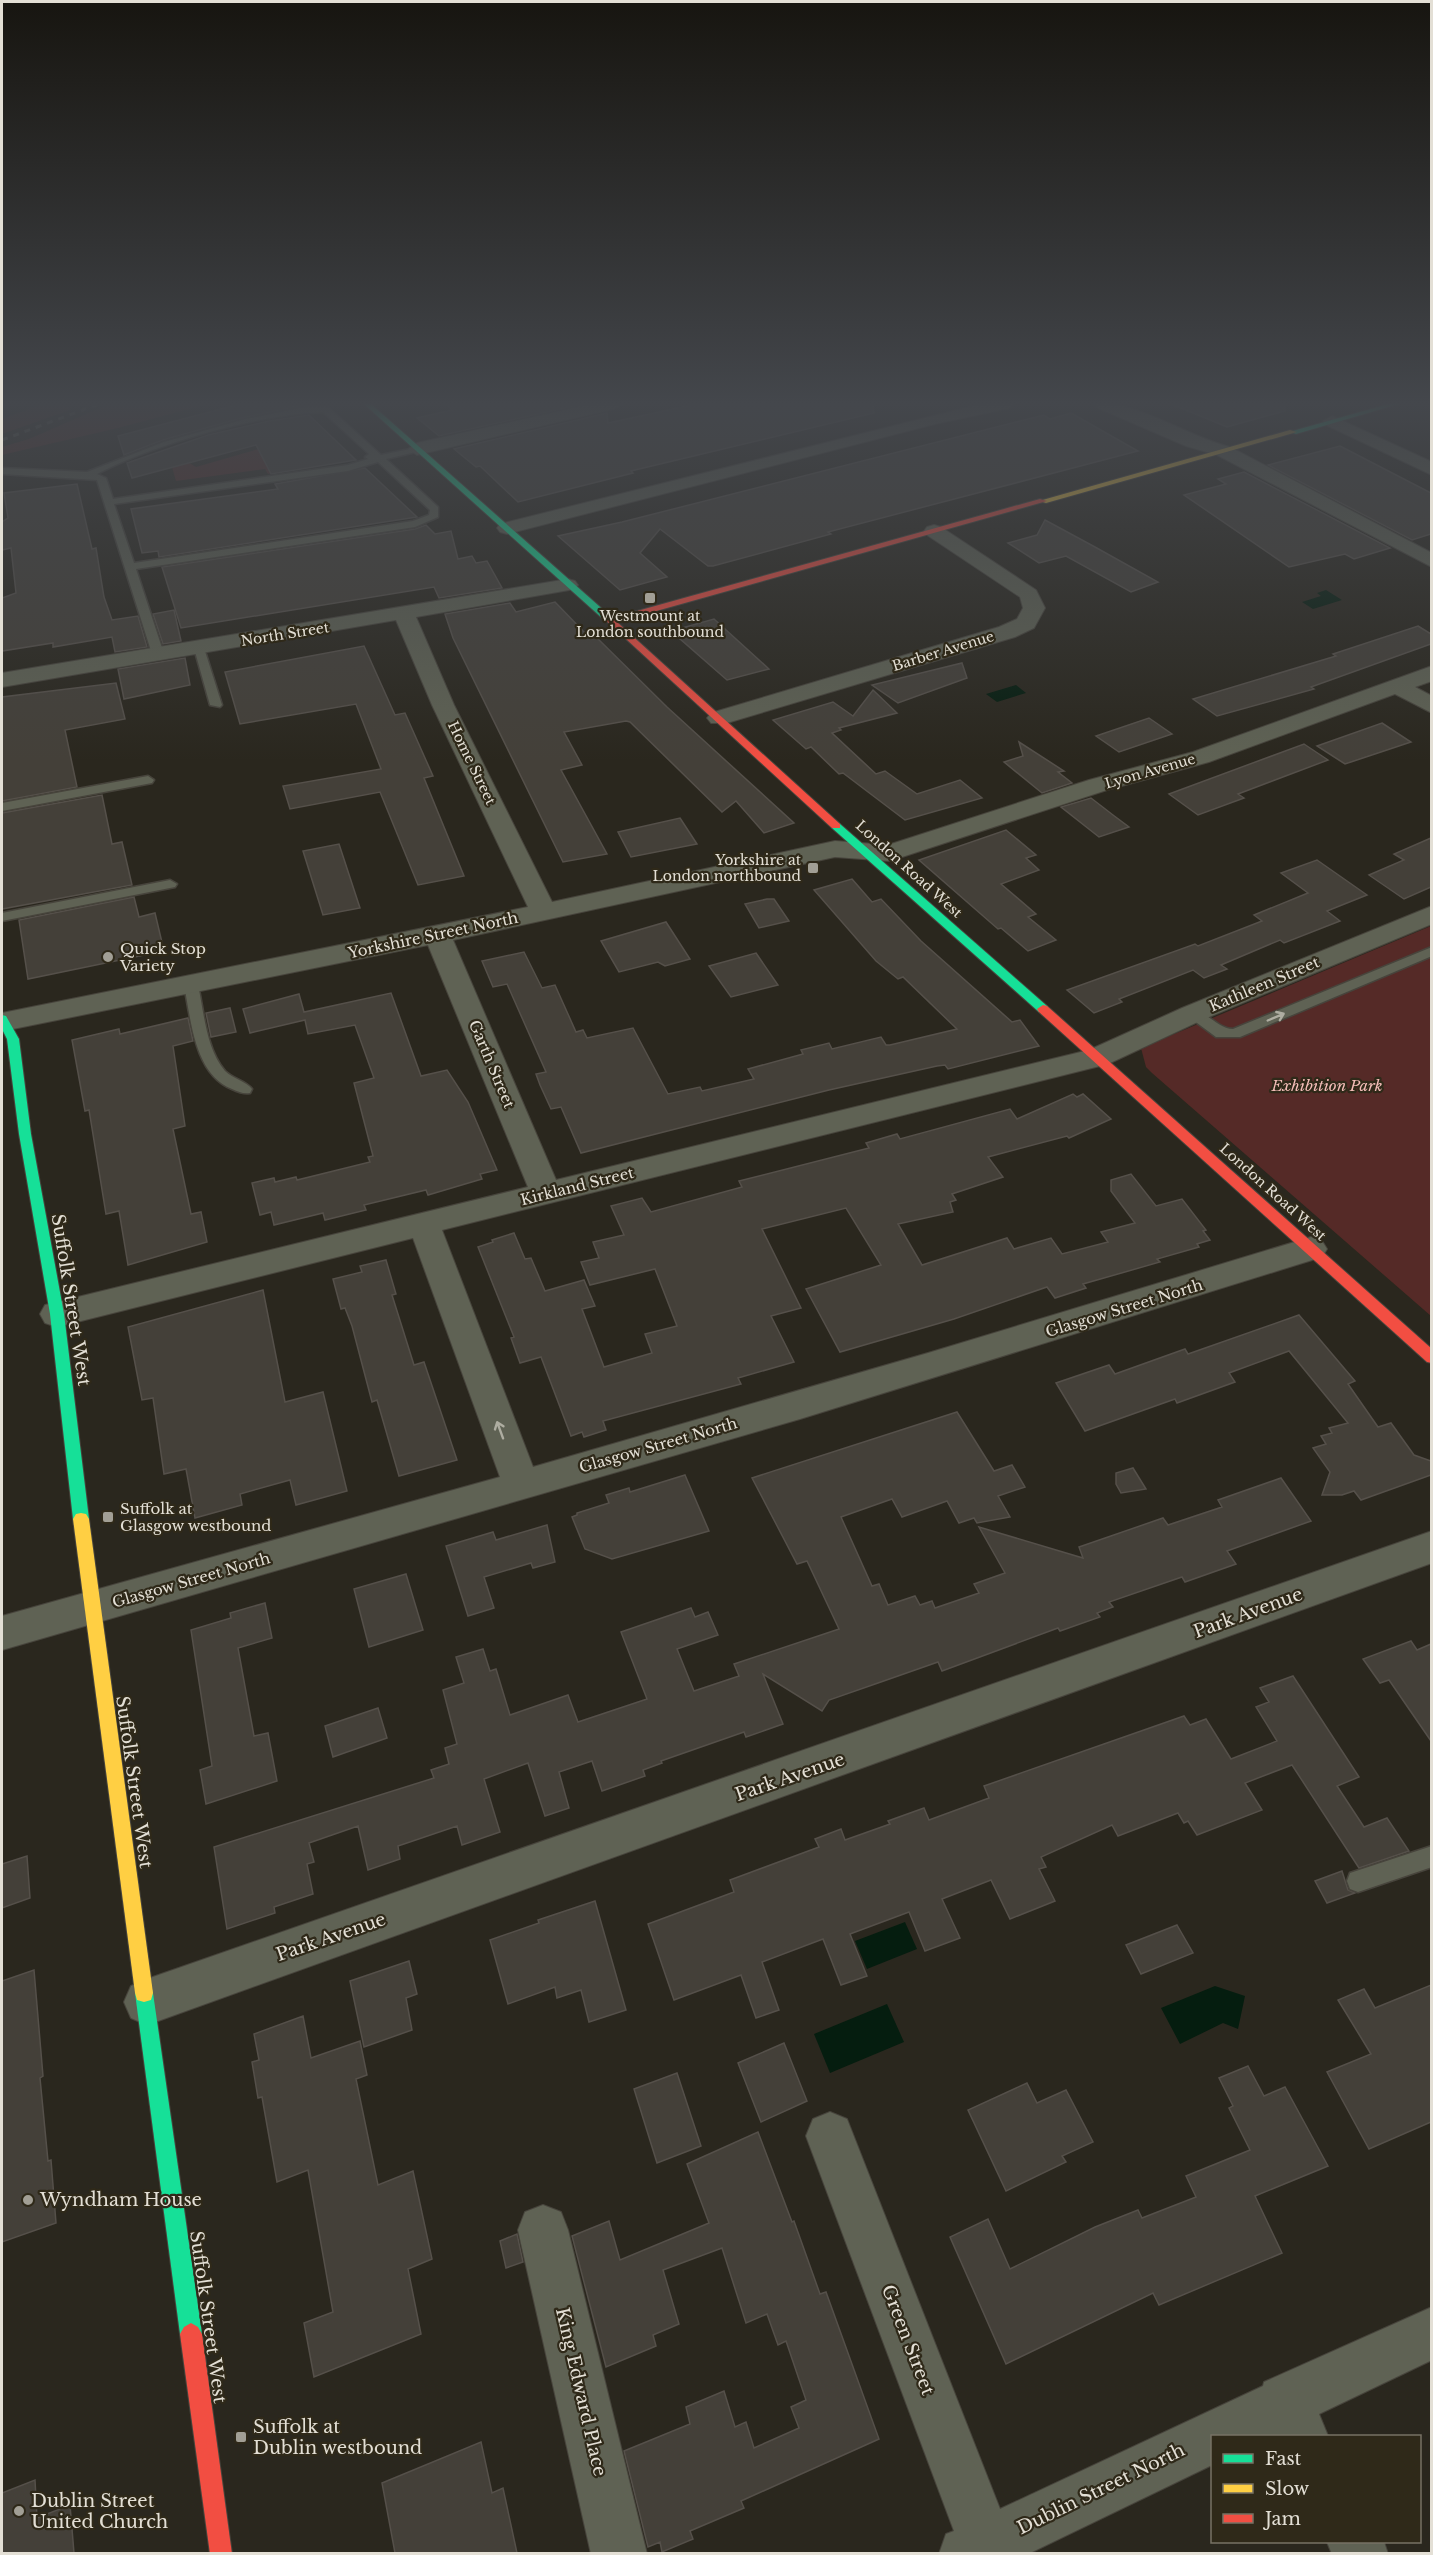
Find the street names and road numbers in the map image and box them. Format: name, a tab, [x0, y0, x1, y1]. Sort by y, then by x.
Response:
street label: North Street	[240, 618, 331, 650]
street label: Barber Avenue	[890, 627, 996, 675]
street label: Home Street	[444, 718, 500, 808]
street label: Lyon Avenue	[1103, 749, 1197, 793]
street label: London Road West	[852, 816, 966, 922]
street label: Yorkshire Street North	[345, 908, 520, 963]
street label: Kathleen Street	[1206, 952, 1322, 1016]
street label: Garth Street	[465, 1017, 519, 1111]
street label: London Road West	[1216, 1139, 1330, 1245]
street label: Kirkland Street	[518, 1163, 636, 1209]
street label: Suffolk Street West	[47, 1212, 95, 1388]
street label: Glasgow Street North	[1043, 1275, 1205, 1341]
street label: Glasgow Street North	[577, 1413, 739, 1477]
street label: Glasgow Street North	[110, 1548, 272, 1612]
street label: Park Avenue	[1190, 1583, 1306, 1643]
street label: Suffolk Street West	[111, 1694, 157, 1870]
street label: Park Avenue	[732, 1748, 848, 1806]
street label: Park Avenue	[273, 1908, 389, 1966]
street label: Suffolk Street West	[185, 2229, 231, 2405]
street label: Green Street	[877, 2282, 939, 2398]
street label: King Edward Place	[551, 2306, 611, 2478]
street label: Dublin Street North	[1014, 2439, 1188, 2539]

